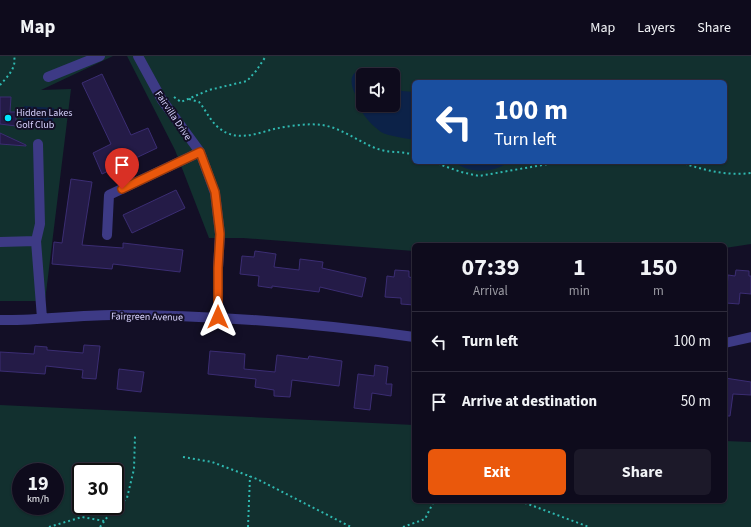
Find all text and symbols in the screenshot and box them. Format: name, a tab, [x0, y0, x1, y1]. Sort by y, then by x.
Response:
text: Map	[20, 14, 55, 41]
text: Map	[590, 18, 615, 38]
text: Layers	[637, 18, 675, 38]
text: Share	[697, 18, 731, 38]
map controls	[356, 68, 400, 112]
button: sound	[356, 68, 400, 112]
street label: Fairvilla Drive	[151, 88, 195, 143]
text: 100 m	[494, 90, 568, 130]
icon: left	[428, 96, 480, 148]
place label: Hidden Lakes Golf Club	[16, 106, 72, 132]
marker: Hidden Lakes Golf Club	[3, 113, 13, 123]
text: Turn left	[494, 127, 556, 152]
pin	[105, 148, 139, 189]
icon: arrive	[111, 154, 133, 176]
text: 07:39	[461, 250, 519, 285]
text: 1	[573, 250, 586, 285]
text: 150	[639, 250, 677, 285]
text: Arrival	[473, 282, 508, 300]
text: min	[569, 282, 590, 300]
text: m	[653, 282, 664, 300]
position arrow	[197, 296, 239, 338]
street label: Fairgreen Avenue	[111, 309, 183, 325]
icon: left	[428, 331, 450, 353]
text: Turn left	[462, 331, 518, 352]
text: 100 m	[673, 331, 711, 352]
icon: arrive	[428, 391, 450, 413]
text: Arrive at destination	[462, 391, 597, 412]
text: 50 m	[681, 391, 711, 412]
button: Exit	[428, 449, 566, 495]
button: Share	[574, 449, 711, 495]
speed limit sign: 30	[72, 463, 124, 515]
text: 19	[27, 470, 49, 498]
text: km/h	[27, 492, 49, 506]

